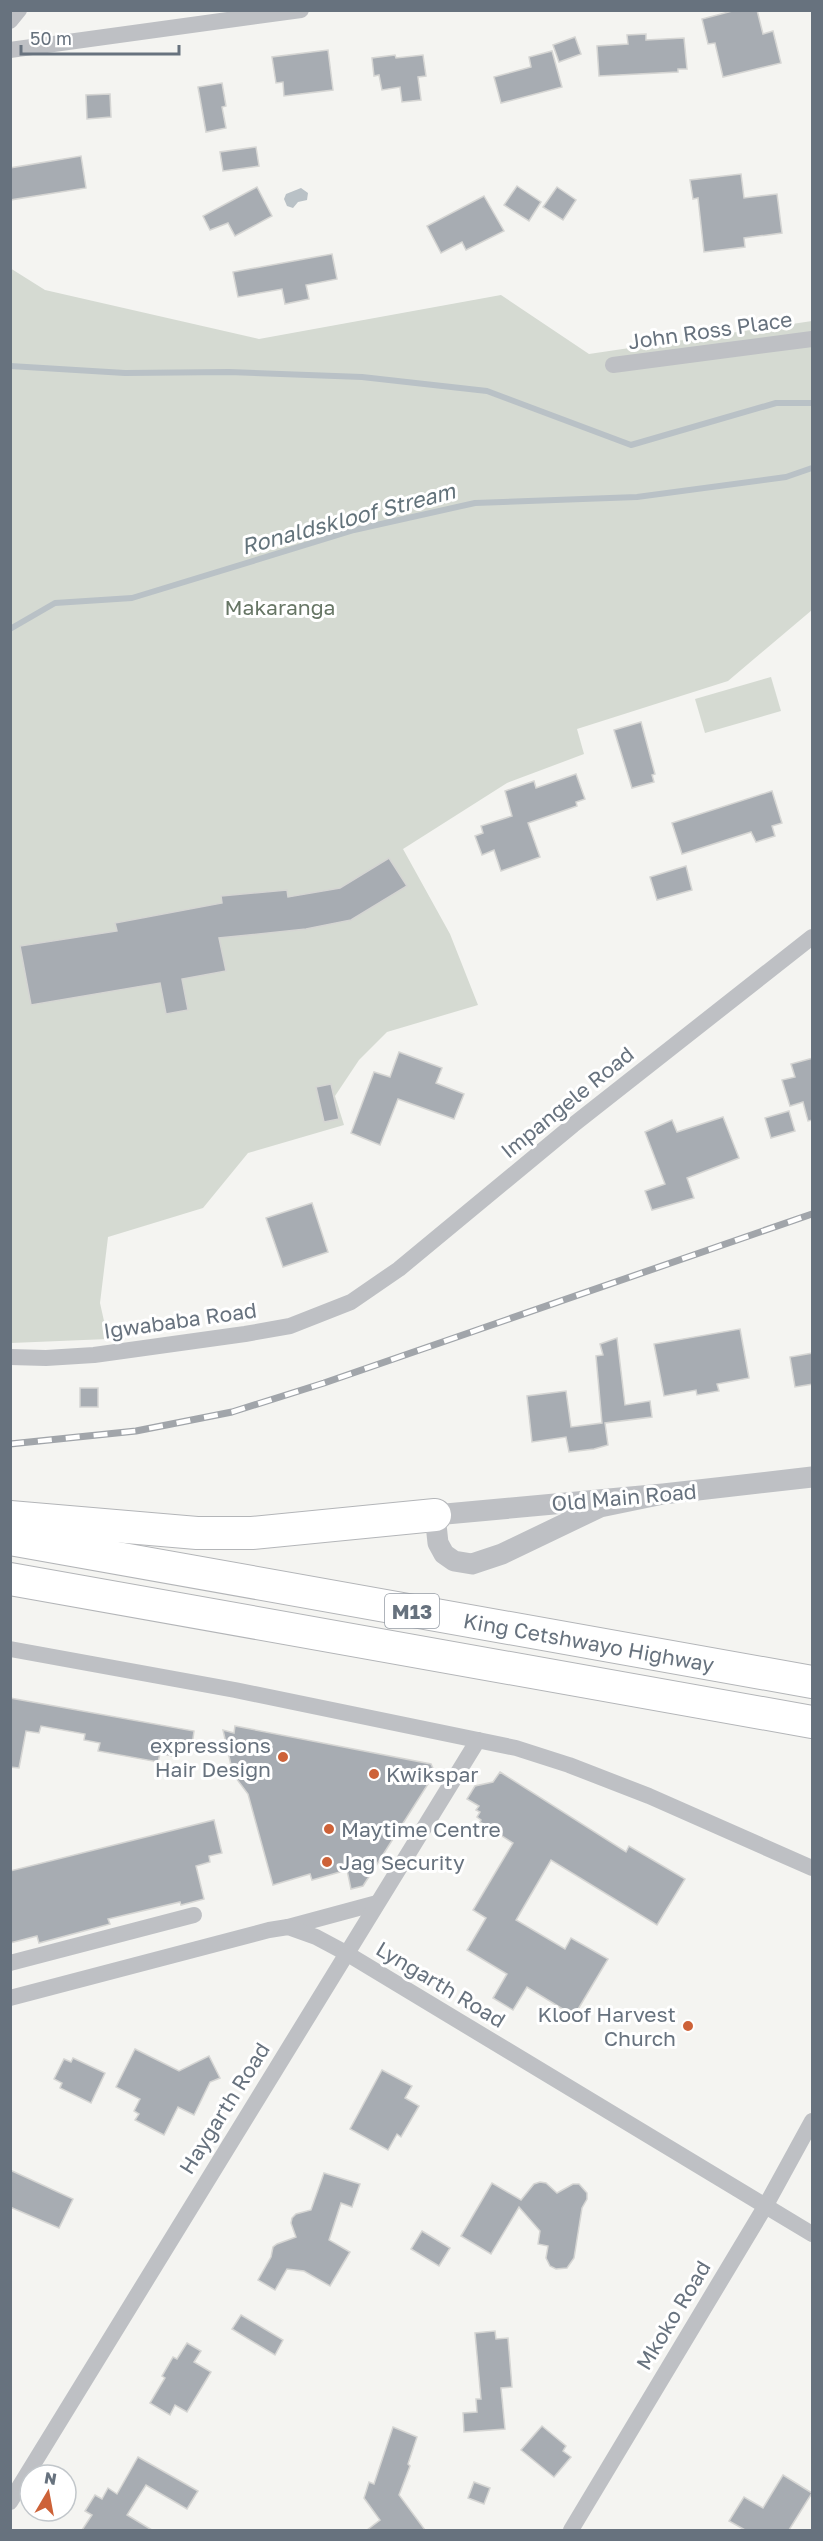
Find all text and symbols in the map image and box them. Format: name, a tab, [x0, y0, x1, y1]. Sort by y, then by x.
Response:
scale bar	[21, 18, 178, 56]
text: 50 m	[30, 27, 72, 49]
street label: John Ross Place	[626, 306, 794, 354]
water label: Ronaldskloof Stream	[238, 476, 459, 560]
park label: Makaranga	[225, 594, 336, 620]
street label: Impangele Road	[495, 1040, 639, 1164]
street label: Igwababa Road	[102, 1296, 258, 1344]
street label: Old Main Road	[550, 1478, 698, 1516]
road number: M13	[385, 1594, 439, 1628]
street label: King Cetshwayo Highway	[461, 1607, 717, 1677]
place label: expressions Hair Design	[150, 1732, 271, 1782]
marker: expressions Hair Design	[276, 1750, 290, 1764]
place label: Kwikspar	[386, 1761, 478, 1787]
marker: Kwikspar	[367, 1767, 381, 1781]
place label: Maytime Centre	[341, 1816, 501, 1842]
marker: Maytime Centre	[322, 1822, 336, 1836]
place label: Jag Security	[339, 1849, 465, 1875]
marker: Jag Security	[320, 1855, 334, 1869]
street label: Lyngarth Road	[372, 1935, 510, 2033]
place label: Kloof Harvest Church	[538, 2001, 676, 2051]
marker: Kloof Harvest Church	[681, 2019, 695, 2033]
street label: Haygarth Road	[173, 2037, 275, 2179]
street label: Mkoko Road	[630, 2256, 716, 2374]
north arrow	[18, 2463, 78, 2523]
text: N	[43, 2467, 58, 2489]

